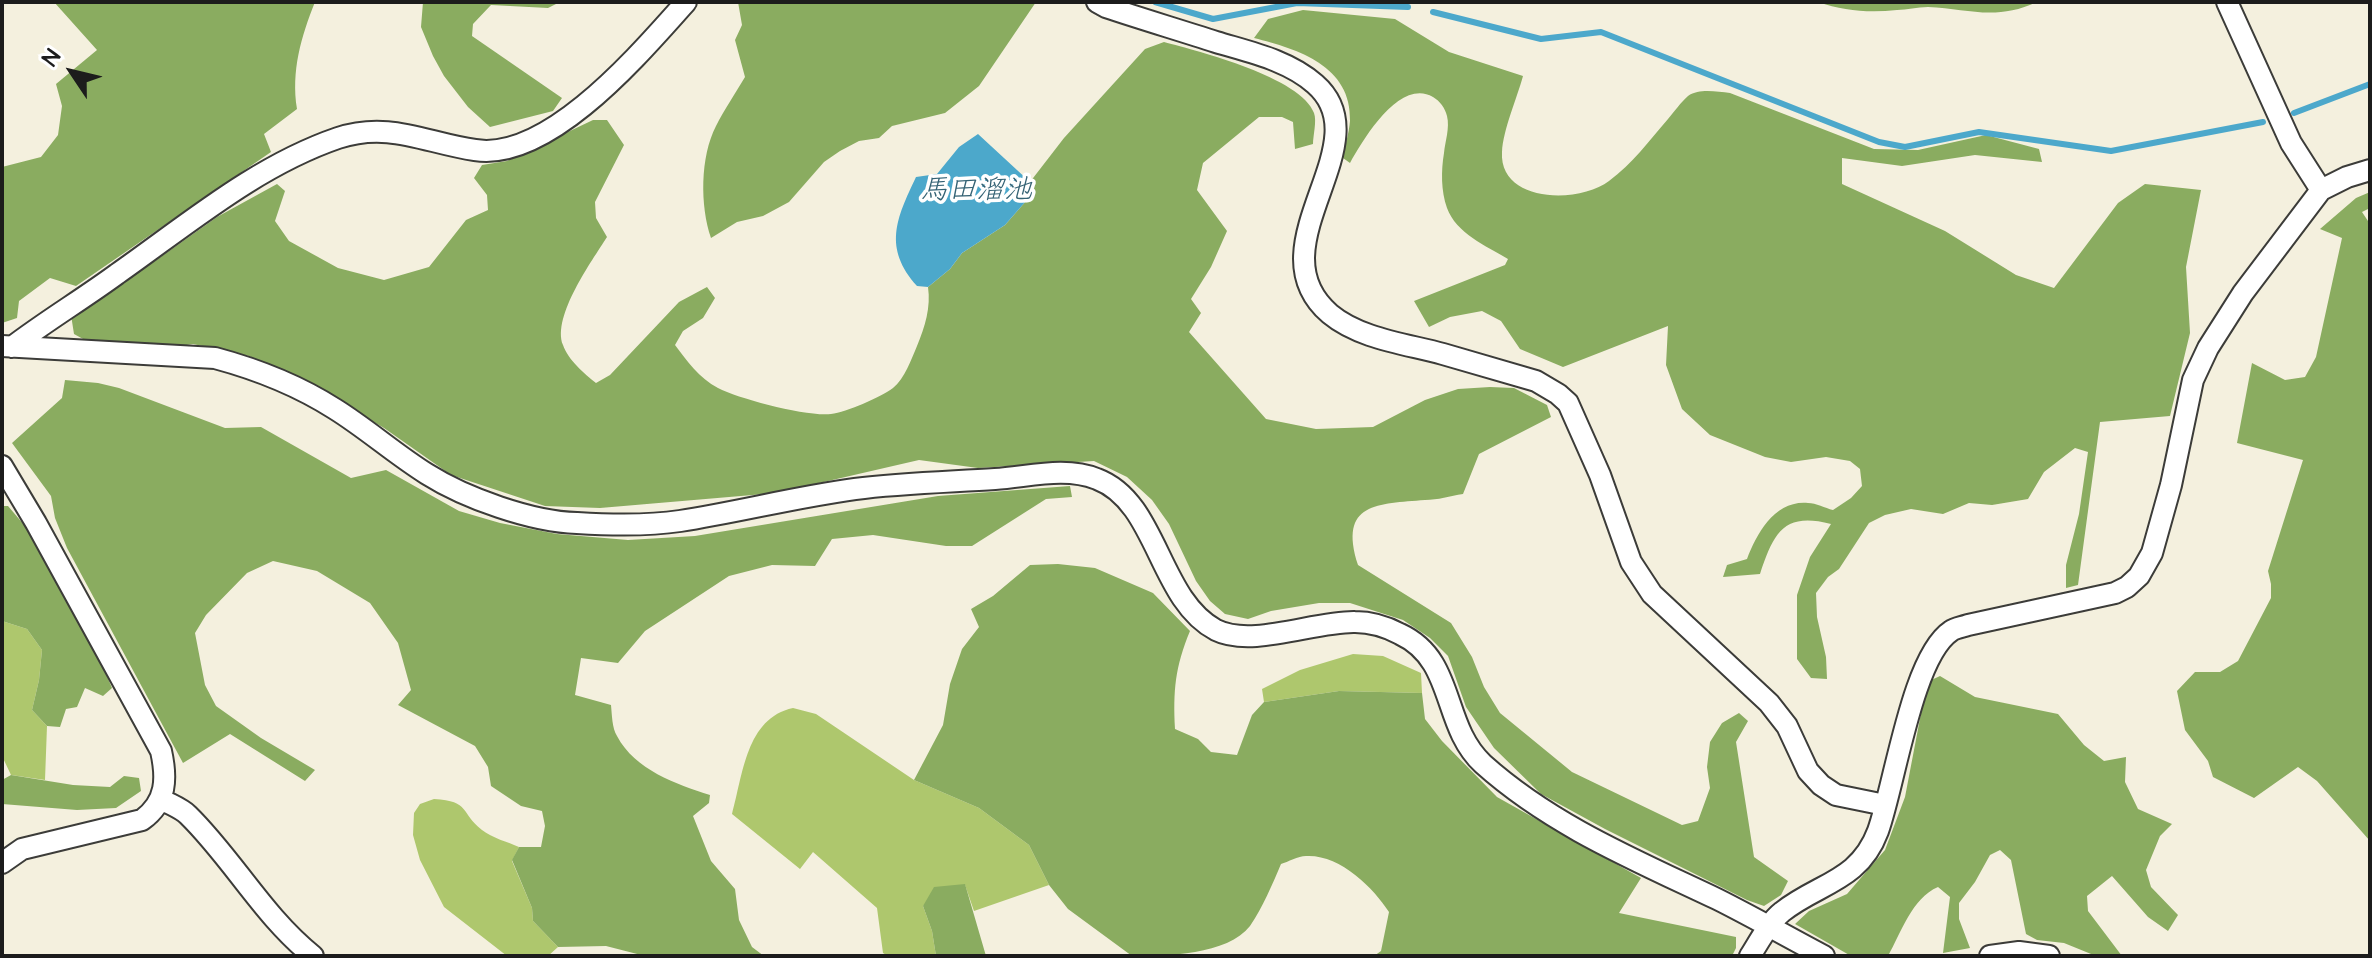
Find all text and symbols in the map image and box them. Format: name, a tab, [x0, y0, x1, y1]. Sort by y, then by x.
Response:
north arrow	[32, 32, 112, 112]
text: N	[35, 43, 69, 72]
water label: 馬田溜池	[920, 175, 1032, 209]

